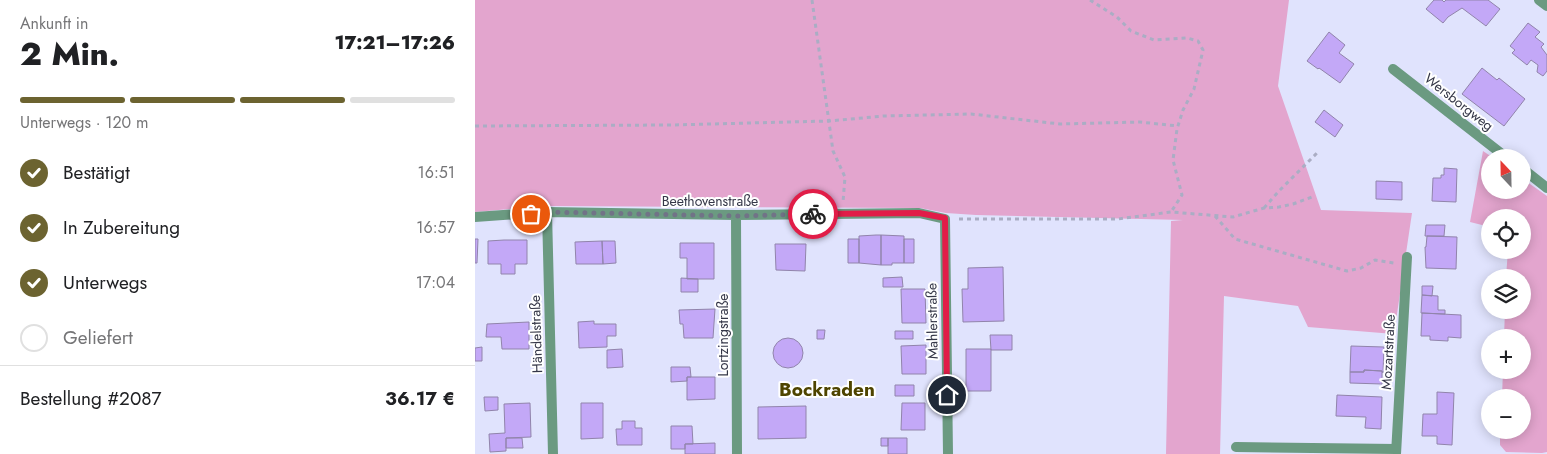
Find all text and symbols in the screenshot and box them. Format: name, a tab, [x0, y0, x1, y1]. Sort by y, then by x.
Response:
text: Ankunft in	[20, 12, 88, 35]
text: 17:21–17:26	[334, 29, 455, 56]
text: 2 Min.	[20, 31, 119, 77]
street label: Wersborgweg	[1420, 69, 1498, 135]
text: Unterwegs · 120 m	[20, 111, 149, 134]
north arrow	[1481, 149, 1531, 199]
map controls	[1481, 149, 1531, 439]
icon: check	[20, 159, 48, 187]
text: Bestätigt	[63, 159, 130, 186]
text: 16:51	[418, 161, 455, 184]
courier	[788, 189, 838, 239]
street label: Beethovenstraße	[662, 191, 758, 211]
pin	[510, 193, 552, 235]
icon: bag	[517, 200, 545, 228]
icon: bike	[799, 200, 827, 228]
button: locate	[1481, 209, 1531, 259]
icon: check	[20, 214, 48, 242]
text: In Zubereitung	[63, 214, 180, 241]
text: 16:57	[416, 216, 455, 239]
icon: check	[20, 269, 48, 297]
text: Unterwegs	[63, 269, 147, 296]
button: layers	[1481, 269, 1531, 319]
text: 17:04	[416, 271, 455, 294]
street label: Mahlerstraße	[921, 283, 943, 359]
street label: Lortzingstraße	[713, 293, 733, 377]
street label: Händelstraße	[525, 295, 547, 373]
street label: Mozartstraße	[1376, 314, 1400, 390]
text: Geliefert	[63, 324, 133, 351]
button: +	[1481, 329, 1531, 379]
pin	[926, 374, 968, 416]
district label: Bockraden	[779, 376, 875, 403]
icon: home	[933, 381, 961, 409]
text: Bestellung #2087	[20, 385, 161, 412]
text: 36.17 €	[385, 385, 455, 412]
button: −	[1481, 389, 1531, 439]

